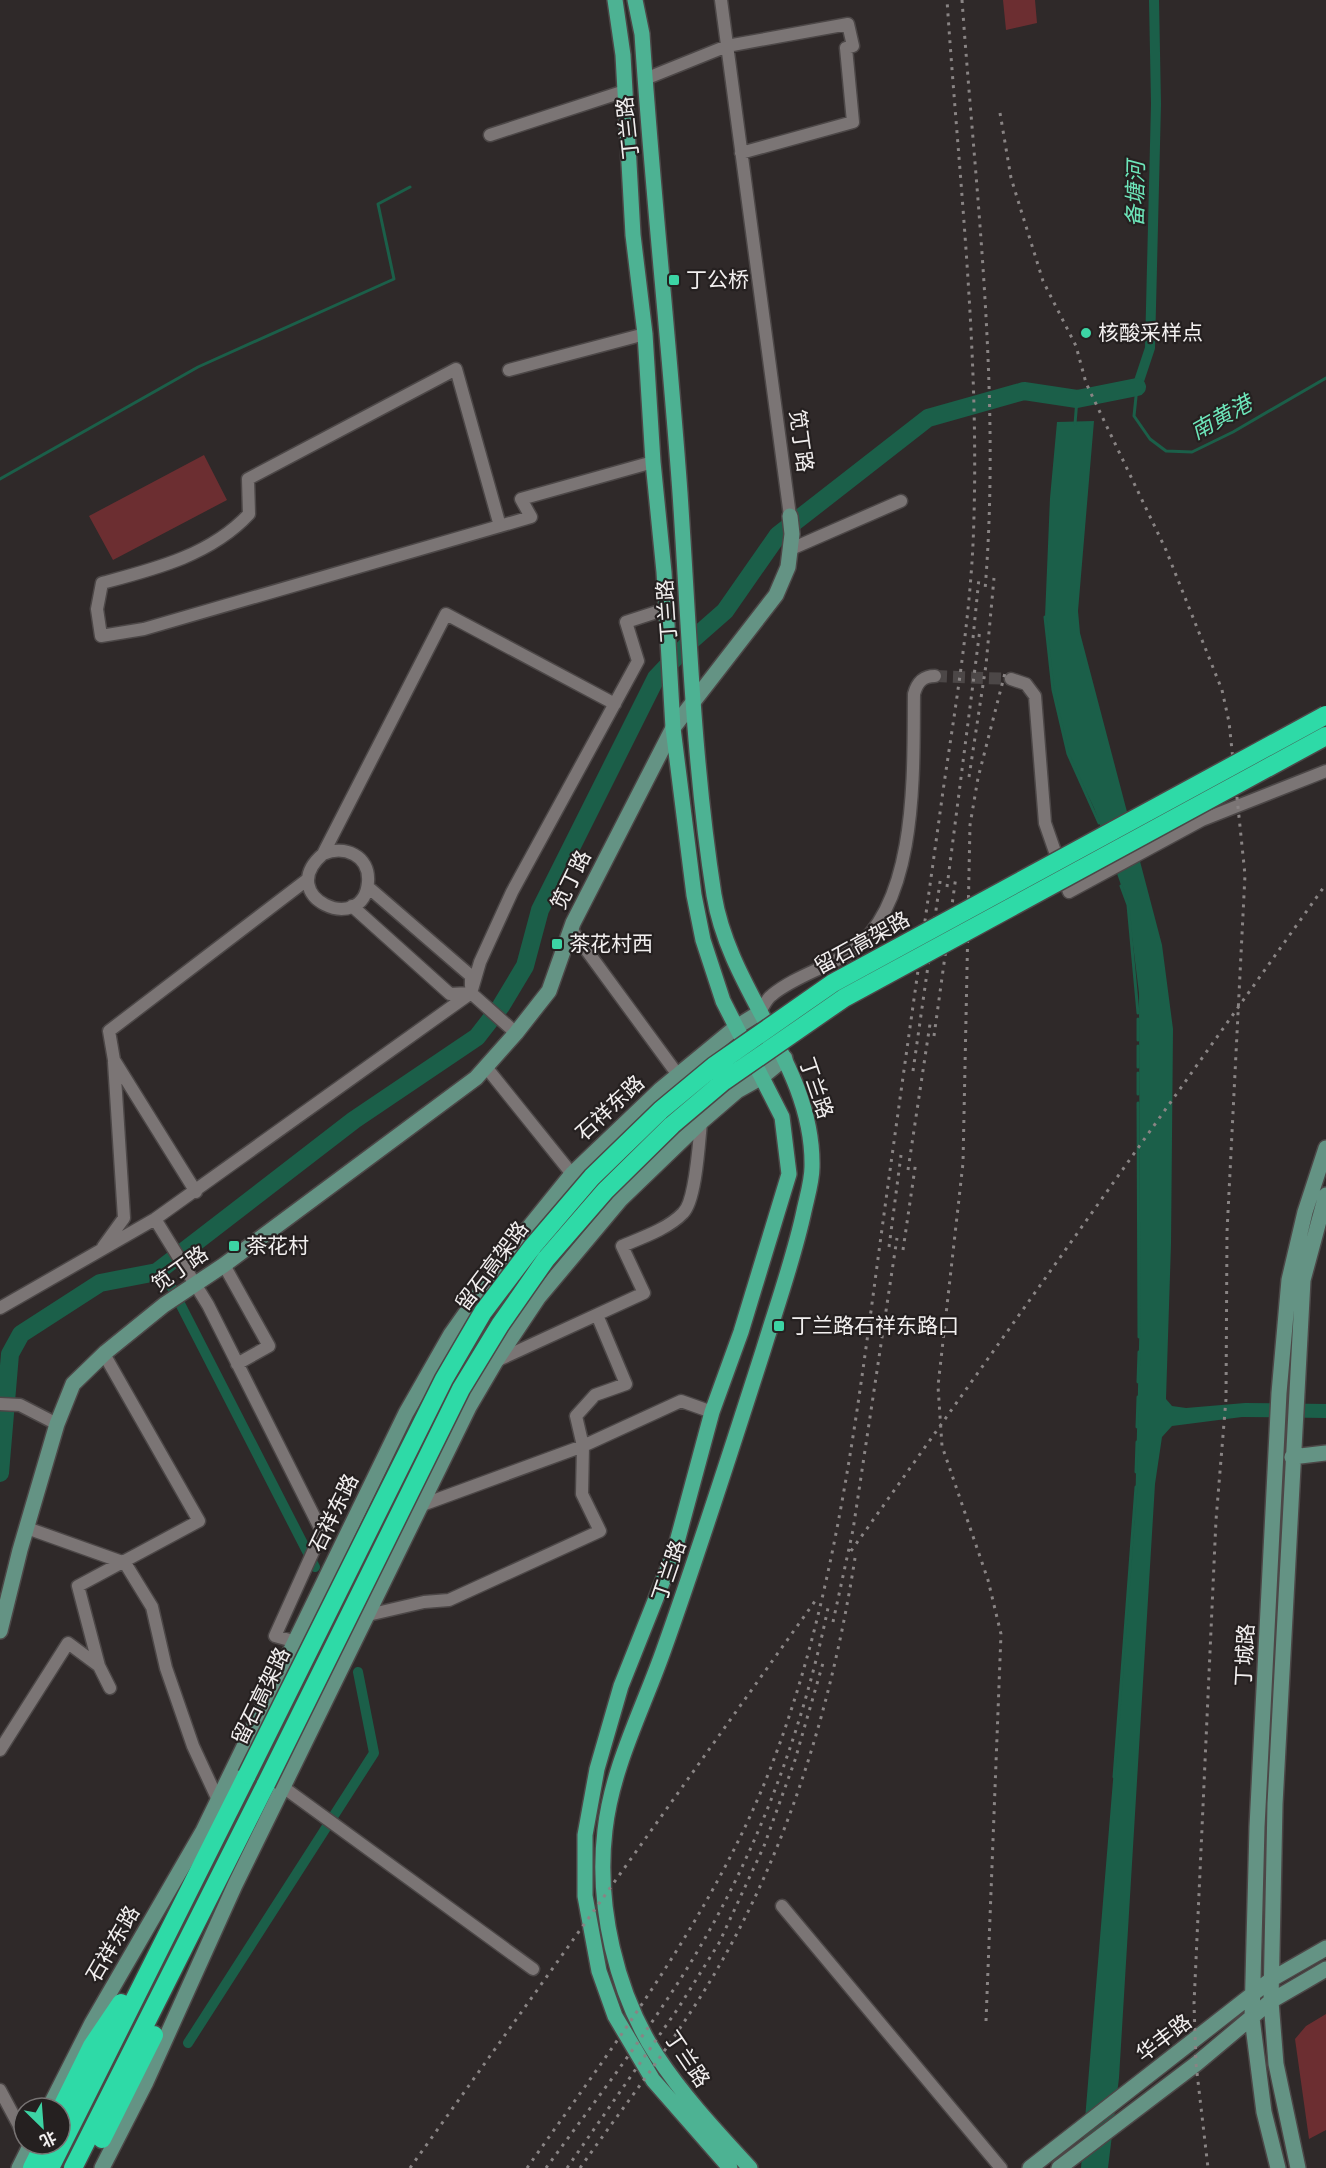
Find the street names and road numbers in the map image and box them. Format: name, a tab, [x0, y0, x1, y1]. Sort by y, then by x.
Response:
street label: 丁兰路	[611, 95, 643, 161]
street label: 笕丁路	[785, 408, 819, 474]
street label: 丁兰路	[651, 579, 681, 643]
street label: 笕丁路	[545, 846, 596, 914]
street label: 留石高架路	[809, 905, 914, 979]
street label: 丁兰路	[794, 1054, 839, 1122]
street label: 石祥东路	[570, 1069, 649, 1145]
street label: 留石高架路	[449, 1216, 533, 1315]
street label: 笕丁路	[146, 1239, 213, 1297]
street label: 石祥东路	[303, 1469, 363, 1556]
street label: 丁兰路	[646, 1537, 691, 1605]
street label: 丁城路	[1229, 1623, 1259, 1687]
street label: 留石高架路	[225, 1643, 295, 1748]
street label: 石祥东路	[80, 1901, 144, 1986]
street label: 华丰路	[1130, 2008, 1196, 2067]
street label: 丁兰路	[659, 2025, 716, 2092]

